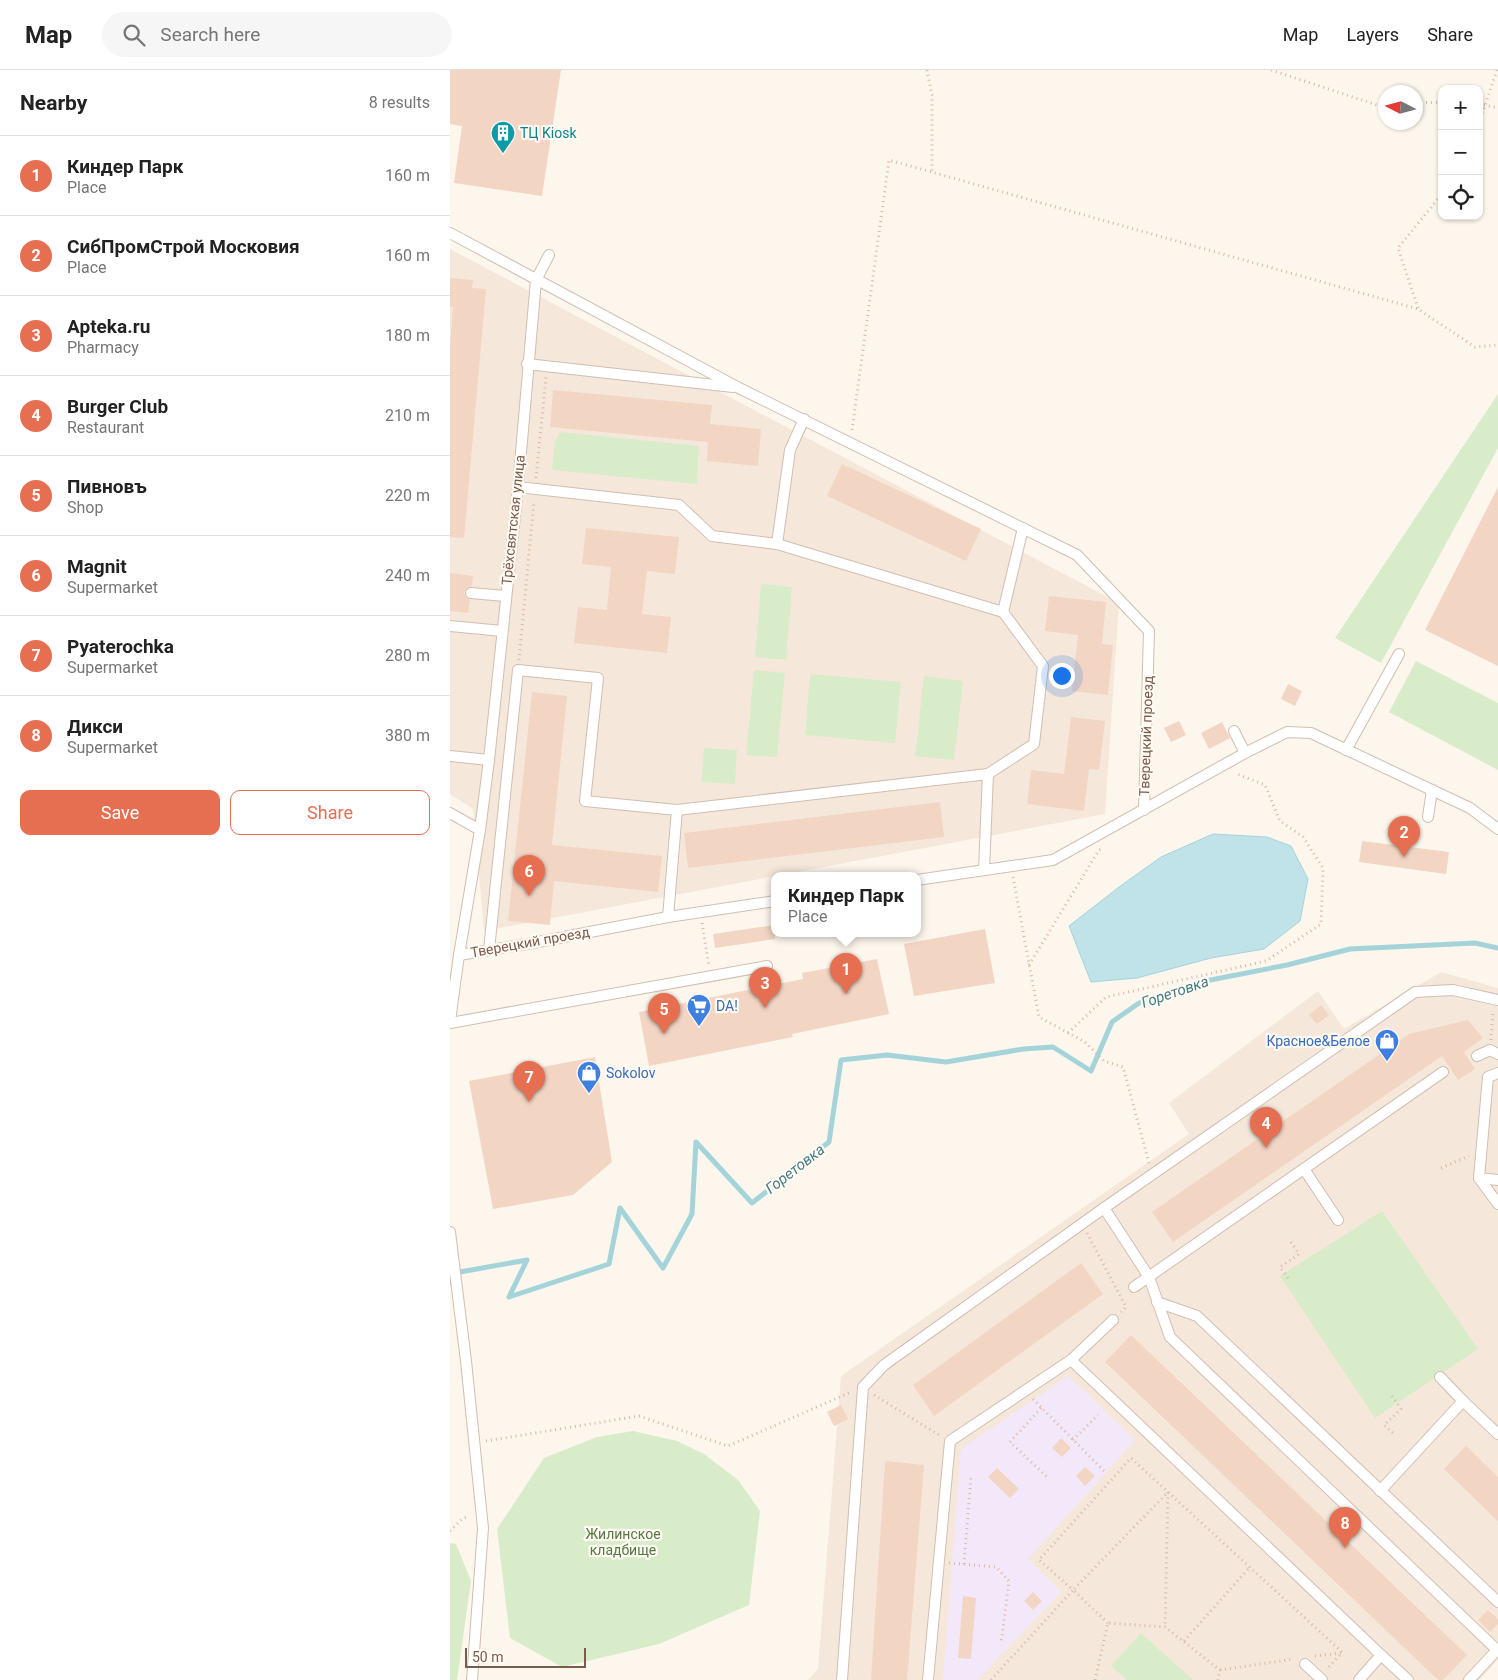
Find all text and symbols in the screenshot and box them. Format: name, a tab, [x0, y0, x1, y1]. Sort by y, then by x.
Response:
search box	[102, 12, 452, 57]
text: Map	[25, 21, 72, 49]
icon: search	[120, 21, 148, 49]
text: Search here	[160, 23, 260, 46]
text: Map	[1283, 24, 1318, 45]
text: Layers	[1346, 24, 1399, 45]
text: Share	[1427, 24, 1473, 45]
north arrow	[1378, 85, 1423, 130]
map controls	[1438, 85, 1483, 220]
button: +	[1438, 85, 1483, 130]
text: Nearby	[20, 91, 87, 115]
text: 8 results	[369, 93, 430, 112]
building icon: ТЦ Kiosk	[490, 120, 516, 154]
place label: ТЦ Kiosk	[520, 125, 577, 141]
button: −	[1438, 130, 1483, 175]
text: Киндер Парк	[67, 155, 183, 178]
text: 1	[31, 166, 41, 185]
text: 160 m	[385, 166, 430, 185]
button: locate	[1438, 175, 1483, 220]
text: Place	[67, 178, 107, 197]
text: СибПромСтрой Московия	[67, 235, 300, 258]
text: 2	[31, 246, 41, 265]
text: 160 m	[385, 246, 430, 265]
text: Place	[67, 258, 107, 277]
text: Apteka.ru	[67, 315, 150, 338]
text: 3	[31, 326, 41, 345]
text: 180 m	[385, 326, 430, 345]
text: Pharmacy	[67, 338, 139, 357]
text: Burger Club	[67, 395, 168, 418]
text: 4	[31, 406, 41, 425]
text: 210 m	[385, 406, 430, 425]
text: Restaurant	[67, 418, 144, 437]
street label: Трёхсвятская улица	[498, 454, 528, 586]
text: Пивновъ	[67, 475, 147, 498]
text: 5	[31, 486, 41, 505]
text: 220 m	[385, 486, 430, 505]
text: Shop	[67, 498, 103, 517]
text: Magnit	[67, 555, 127, 578]
text: 6	[31, 566, 41, 585]
text: 240 m	[385, 566, 430, 585]
text: Supermarket	[67, 578, 158, 597]
text: Pyaterochka	[67, 635, 174, 658]
text: 7	[31, 646, 41, 665]
text: 280 m	[385, 646, 430, 665]
text: Supermarket	[67, 658, 158, 677]
your location	[1049, 663, 1075, 689]
street label: Тверецкий проезд	[1136, 675, 1156, 797]
text: Дикси	[67, 715, 123, 738]
text: 8	[31, 726, 41, 745]
text: 380 m	[385, 726, 430, 745]
text: Supermarket	[67, 738, 158, 757]
button: Save	[20, 790, 220, 835]
button: Share	[230, 790, 430, 835]
pin: 2	[1388, 816, 1420, 857]
pin: 6	[513, 855, 545, 896]
popup	[771, 872, 921, 937]
text: Киндер Парк	[788, 884, 904, 907]
text: Place	[788, 907, 827, 926]
street label: Тверецкий проезд	[469, 924, 591, 960]
pin: 1	[830, 953, 862, 994]
pin: 3	[749, 967, 781, 1008]
water label: Горетовка	[1139, 972, 1211, 1012]
pin: 5	[648, 993, 680, 1034]
supermarket icon: DA!	[686, 993, 712, 1027]
place label: DA!	[716, 998, 738, 1014]
shop icon: Красное&Белое	[1374, 1028, 1400, 1062]
place label: Красное&Белое	[1266, 1033, 1370, 1049]
shop icon: Sokolov	[576, 1060, 602, 1094]
pin: 7	[513, 1061, 545, 1102]
place label: Sokolov	[606, 1065, 656, 1081]
pin: 4	[1250, 1107, 1282, 1148]
water label: Горетовка	[762, 1140, 828, 1198]
pin: 8	[1329, 1507, 1361, 1548]
park label: Жилинское кладбище	[585, 1526, 661, 1558]
scale bar	[465, 1645, 586, 1668]
text: 50 m	[472, 1649, 504, 1665]

